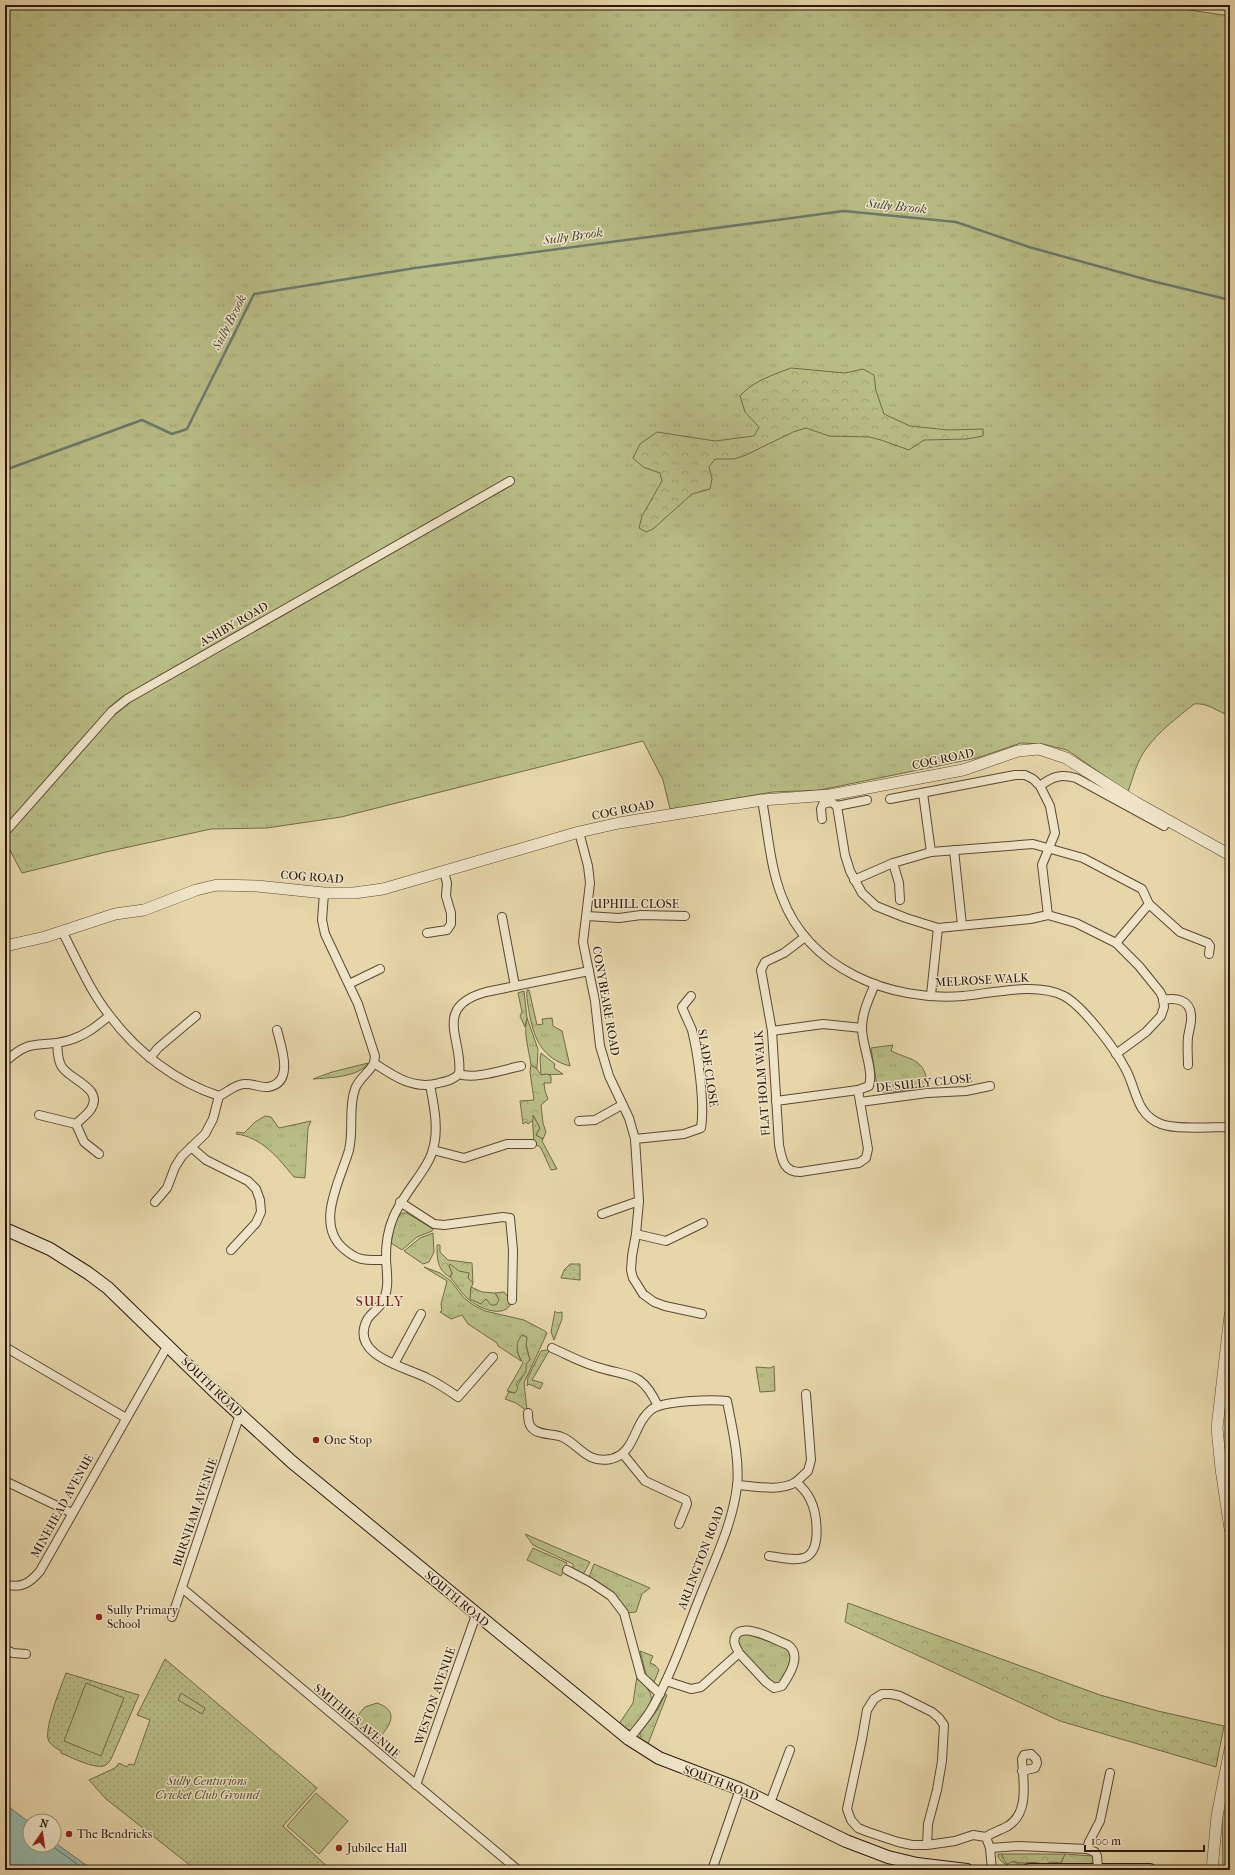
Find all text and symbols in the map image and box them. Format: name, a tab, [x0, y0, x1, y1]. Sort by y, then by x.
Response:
water label: Sully Brook	[865, 195, 928, 217]
water label: Sully Brook	[541, 224, 604, 248]
water label: Sully Brook	[208, 292, 249, 353]
street label: ASHBY ROAD	[197, 599, 271, 650]
street label: COG ROAD	[911, 746, 975, 772]
street label: COG ROAD	[591, 797, 655, 823]
street label: COG ROAD	[280, 868, 344, 886]
street label: UPHILL CLOSE	[593, 897, 679, 911]
street label: CONYBEARE ROAD	[589, 945, 623, 1057]
street label: MELROSE WALK	[935, 970, 1031, 989]
street label: SLADE CLOSE	[695, 1028, 721, 1108]
street label: FLAT HOLM WALK	[751, 1028, 773, 1136]
street label: DE SULLY CLOSE	[875, 1071, 973, 1095]
district label: SULLY	[356, 1293, 404, 1310]
street label: SOUTH ROAD	[179, 1354, 245, 1420]
place label: One Stop	[324, 1433, 372, 1447]
marker: One Stop	[311, 1435, 321, 1445]
street label: MINEHEAD AVENUE	[28, 1452, 96, 1560]
street label: BURNHAM AVENUE	[170, 1456, 220, 1568]
street label: ARLINGTON ROAD	[674, 1504, 727, 1613]
street label: SOUTH ROAD	[422, 1568, 492, 1630]
place label: Sully Primary School	[107, 1603, 179, 1631]
marker: Sully Primary School	[94, 1612, 104, 1622]
street label: WESTON AVENUE	[411, 1645, 458, 1748]
street label: SMITHIES AVENUE	[311, 1681, 403, 1761]
street label: SOUTH ROAD	[681, 1762, 761, 1804]
park label: Sully Centurions Cricket Club Ground	[155, 1774, 261, 1802]
north arrow	[22, 1813, 62, 1853]
text: N	[39, 1816, 50, 1831]
place label: The Bendricks	[77, 1827, 153, 1841]
scale bar	[1085, 1827, 1204, 1853]
marker: The Bendricks	[64, 1829, 74, 1839]
text: 100 m	[1091, 1834, 1121, 1848]
place label: Jubilee Hall	[346, 1841, 408, 1855]
marker: Jubilee Hall	[334, 1843, 344, 1853]

